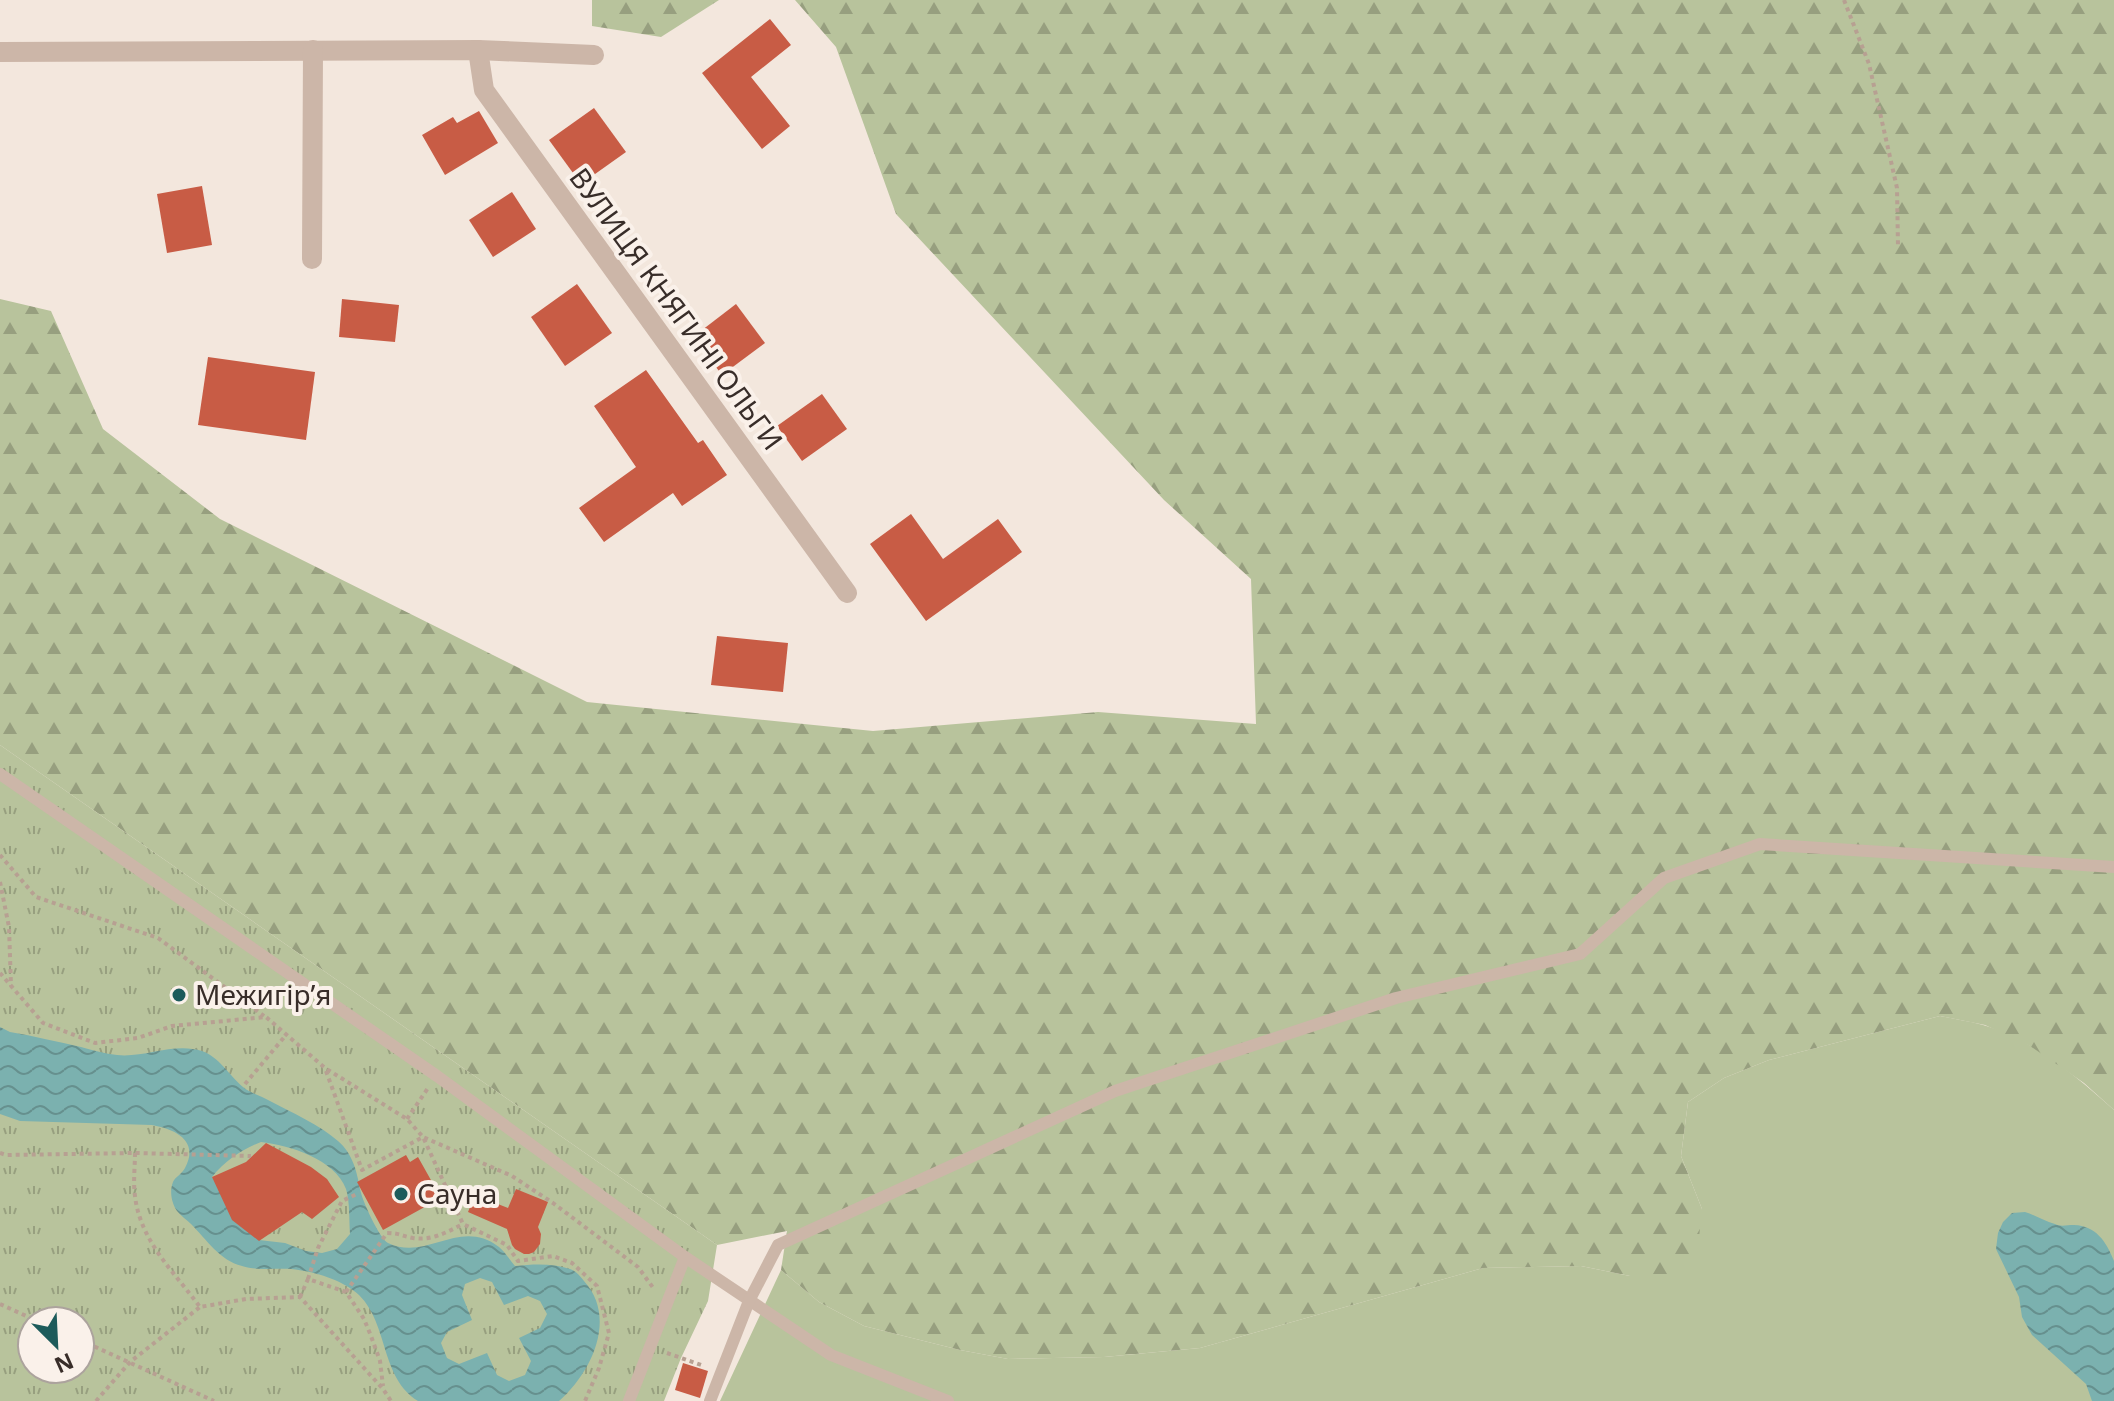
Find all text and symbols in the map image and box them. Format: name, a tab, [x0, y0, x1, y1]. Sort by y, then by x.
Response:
street label: ВУЛИЦЯ КНЯГИНІ ОЛЬГИ	[561, 160, 792, 457]
place label: Межигір’я	[195, 975, 331, 1013]
marker: Межигір’я	[170, 986, 188, 1004]
place label: Сауна	[417, 1174, 497, 1212]
marker: Сауна	[392, 1185, 410, 1203]
north arrow	[16, 1305, 96, 1385]
text: N	[50, 1347, 79, 1382]

